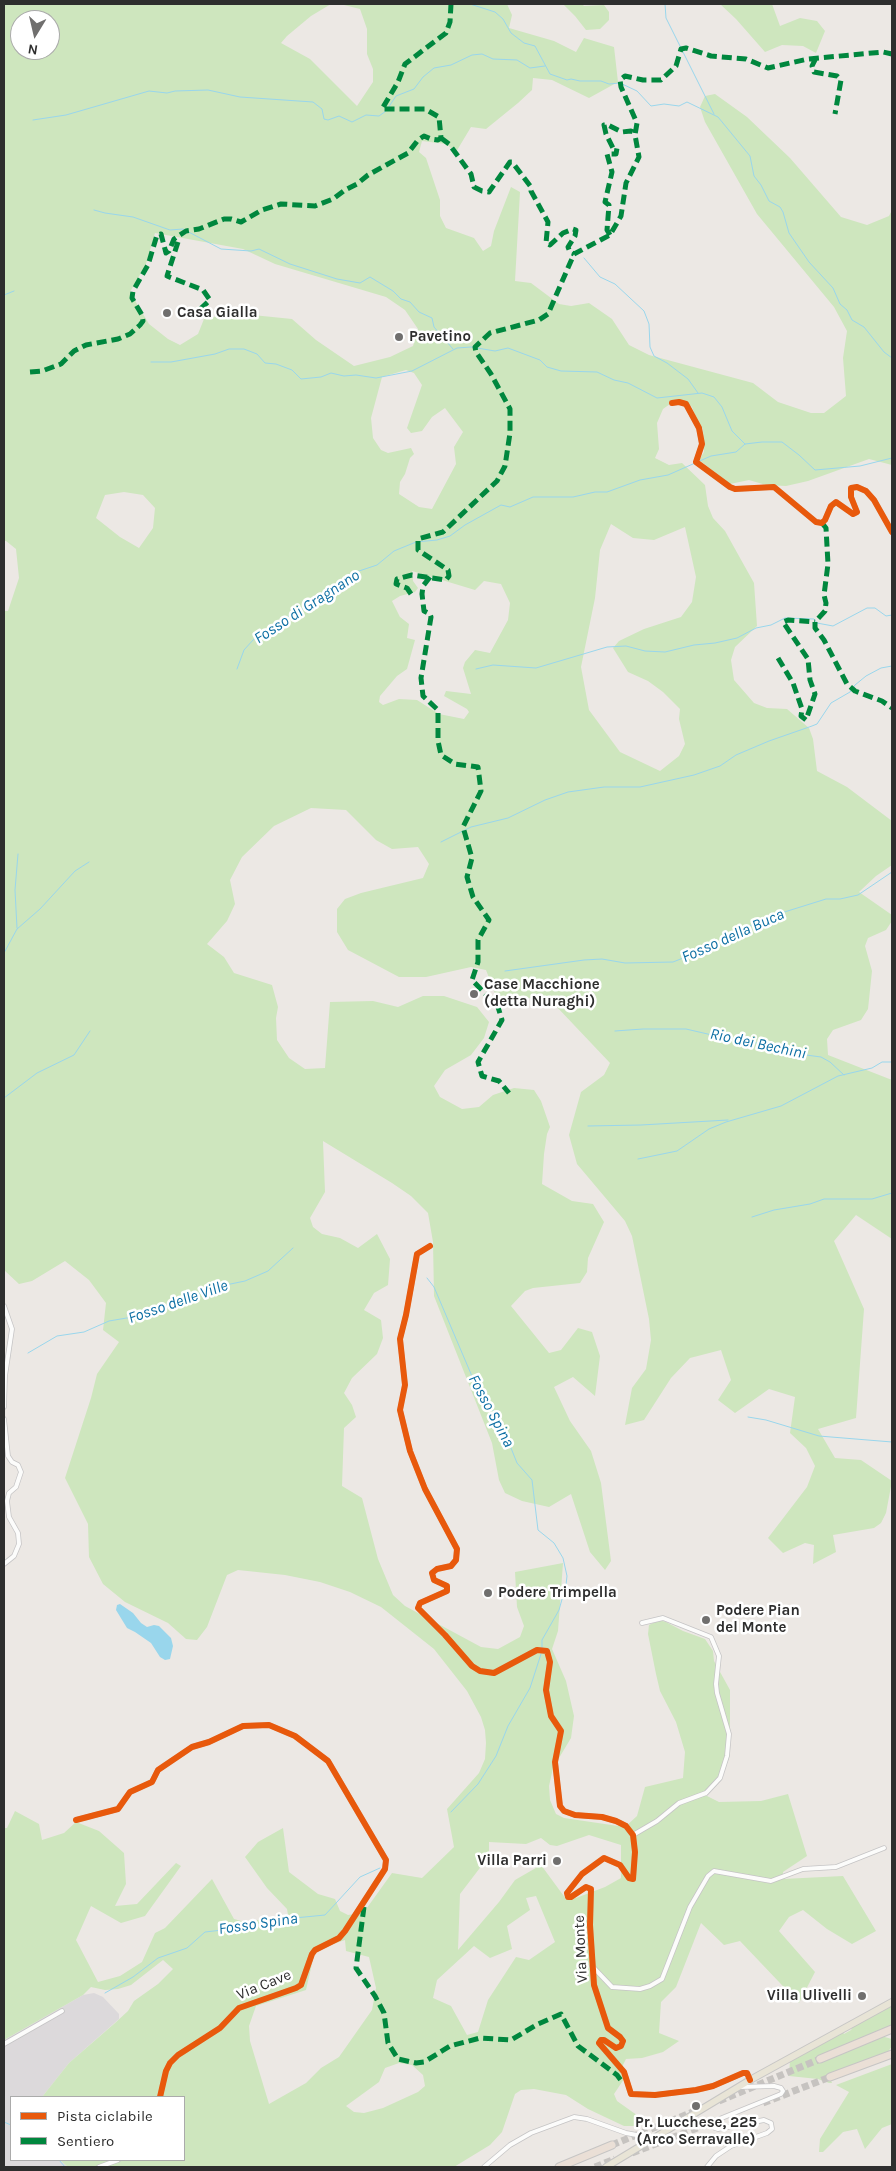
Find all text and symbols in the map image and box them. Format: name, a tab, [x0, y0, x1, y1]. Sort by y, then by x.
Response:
north arrow	[10, 10, 60, 60]
text: N	[26, 40, 39, 59]
place label: Casa Gialla	[177, 304, 258, 322]
marker: Casa Gialla	[161, 307, 173, 319]
place label: Pavetino	[409, 328, 471, 346]
marker: Pavetino	[393, 331, 405, 343]
water label: Fosso di Gragnano	[251, 566, 363, 648]
water label: Fosso della Buca	[679, 905, 787, 967]
place label: Case Macchione (detta Nuraghi)	[484, 976, 600, 1011]
marker: Case Macchione (detta Nuraghi)	[468, 988, 480, 1000]
water label: Rio dei Bechini	[708, 1024, 808, 1064]
water label: Fosso delle Ville	[126, 1276, 230, 1328]
water label: Fosso Spina	[464, 1371, 518, 1451]
place label: Podere Trimpella	[498, 1584, 617, 1602]
marker: Podere Trimpella	[482, 1587, 494, 1599]
place label: Podere Pian del Monte	[716, 1602, 800, 1637]
marker: Podere Pian del Monte	[700, 1614, 712, 1626]
place label: Villa Parri	[477, 1852, 547, 1870]
marker: Villa Parri	[551, 1855, 563, 1867]
water label: Fosso Spina	[217, 1909, 299, 1939]
street label: Via Monte	[570, 1915, 592, 1983]
street label: Via Cave	[234, 1966, 294, 2004]
place label: Villa Ulivelli	[767, 1987, 852, 2005]
marker: Villa Ulivelli	[856, 1990, 868, 2002]
legend	[10, 2096, 185, 2161]
marker: Pr. Lucchese, 225 (Arco Serravalle)	[690, 2100, 702, 2112]
text: Pista ciclabile	[57, 2107, 153, 2125]
place label: Pr. Lucchese, 225 (Arco Serravalle)	[635, 2114, 757, 2149]
text: Sentiero	[57, 2132, 114, 2150]

